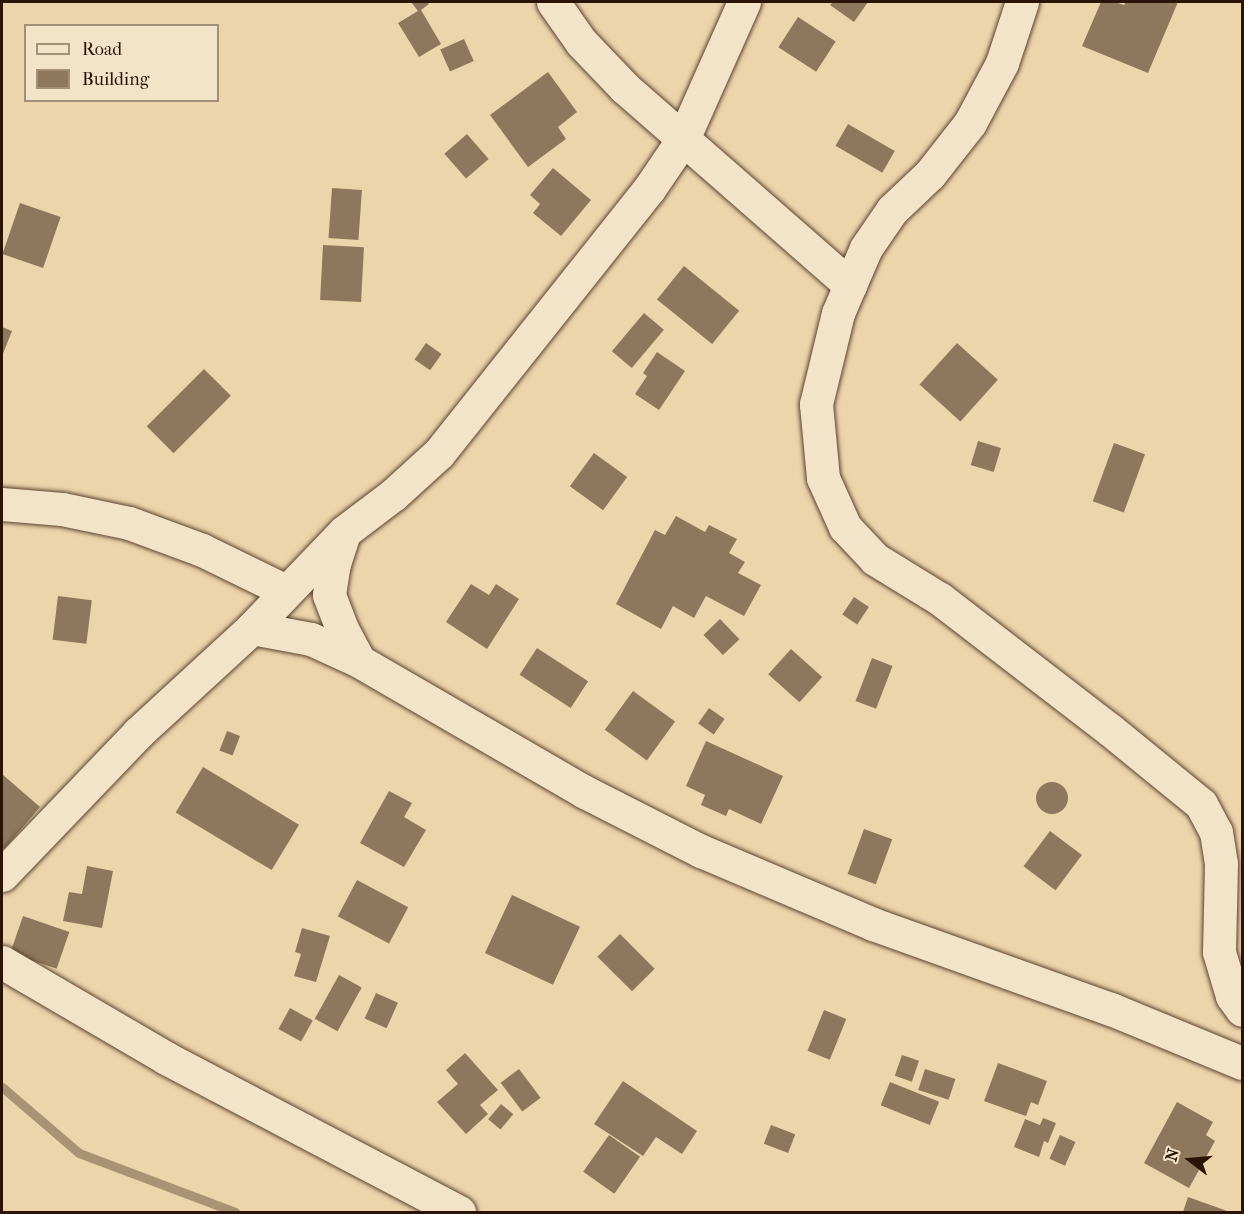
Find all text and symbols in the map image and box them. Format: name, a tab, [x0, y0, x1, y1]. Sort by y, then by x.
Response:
legend	[24, 24, 219, 102]
text: Road	[82, 39, 122, 60]
text: Building	[82, 69, 149, 90]
north arrow	[1160, 1130, 1220, 1190]
text: N	[1161, 1146, 1183, 1163]

